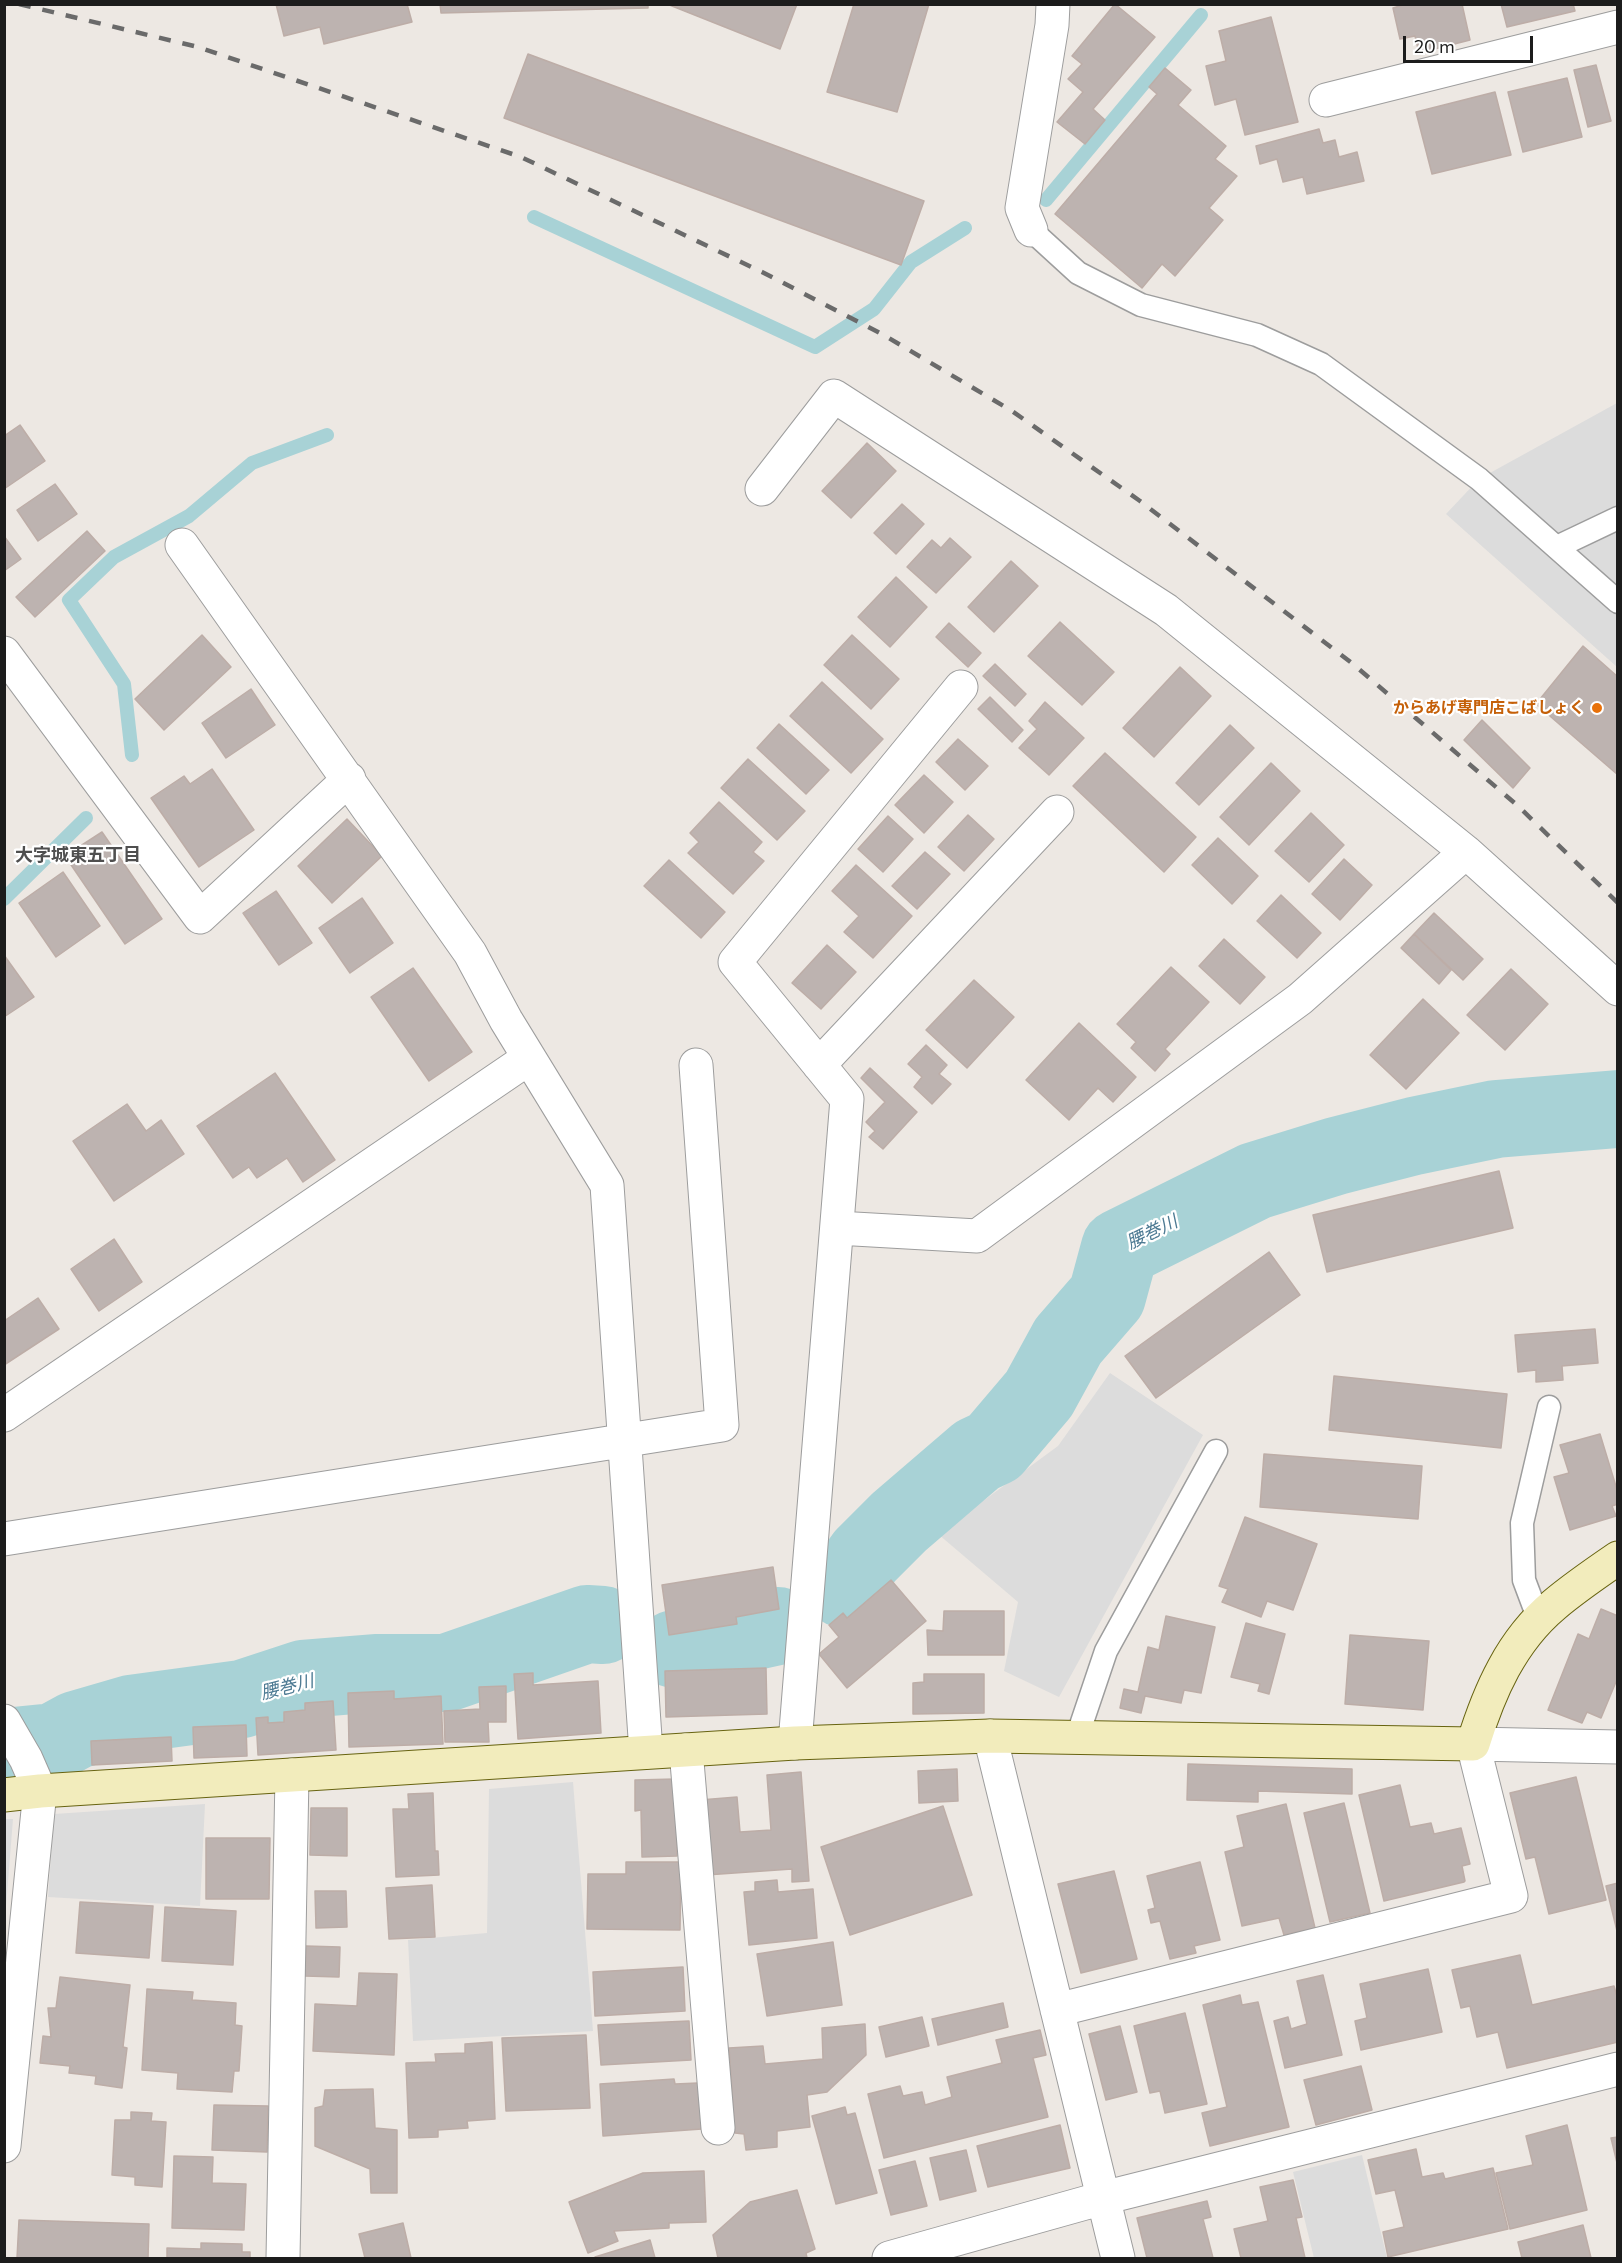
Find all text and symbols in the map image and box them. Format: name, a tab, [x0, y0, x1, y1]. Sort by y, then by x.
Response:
scale bar	[1406, 24, 1536, 62]
text: 20 m	[1414, 35, 1455, 57]
place label: からあげ専門店こばしょく	[1393, 698, 1585, 718]
marker: からあげ専門店こばしょく	[1590, 701, 1604, 715]
district label: 大字城東五丁目	[15, 844, 141, 866]
water label: 腰巻川	[1123, 1210, 1181, 1254]
water label: 腰巻川	[258, 1670, 316, 1704]

